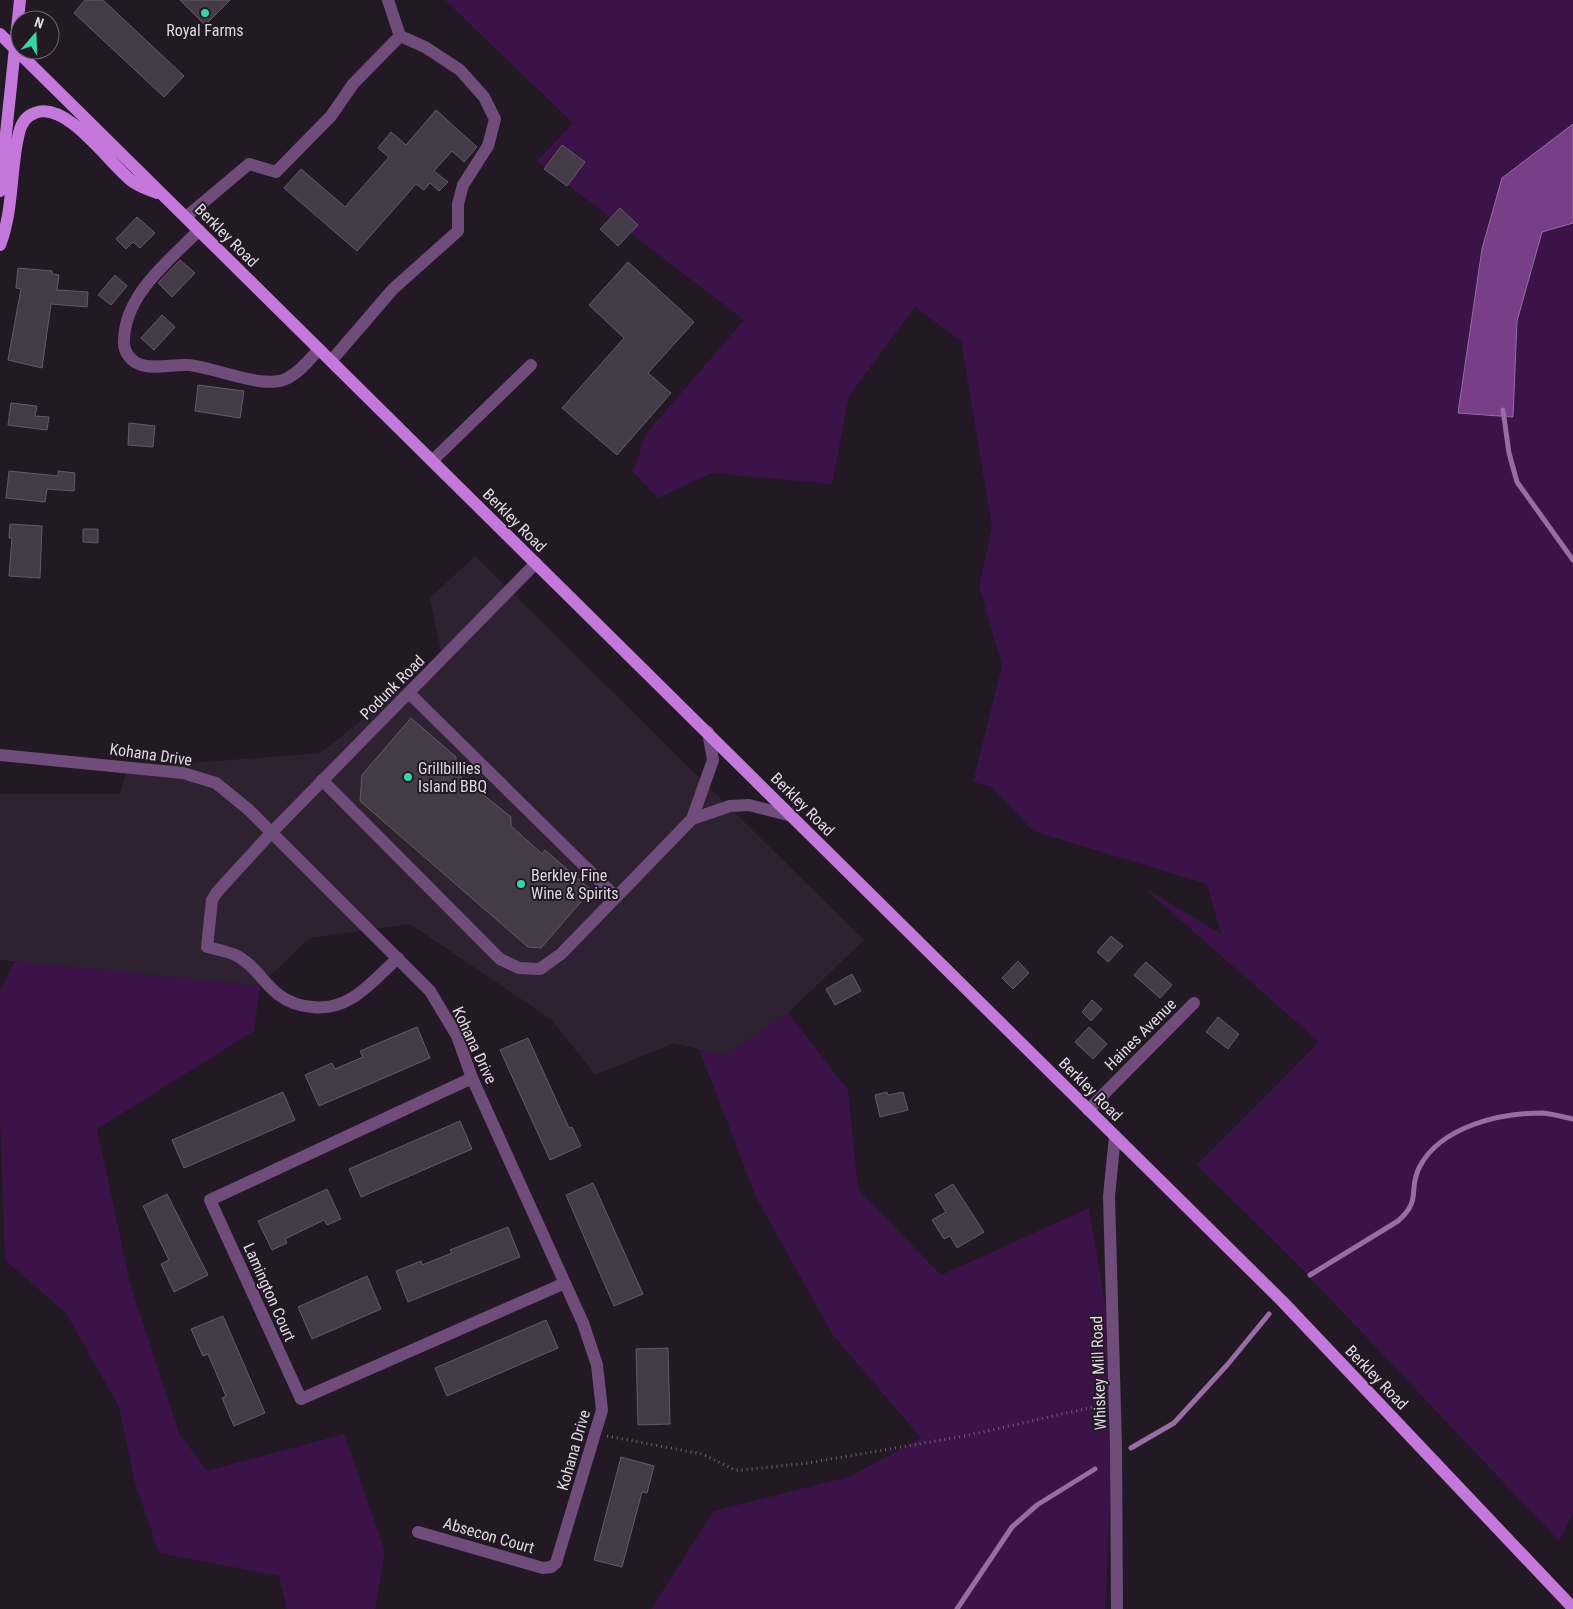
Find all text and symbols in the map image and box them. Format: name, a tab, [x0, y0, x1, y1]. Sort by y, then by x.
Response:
marker: Royal Farms	[199, 7, 211, 19]
north arrow	[10, 10, 60, 60]
text: N	[33, 14, 46, 32]
place label: Royal Farms	[166, 21, 244, 40]
street label: Berkley Road	[191, 200, 262, 271]
street label: Berkley Road	[479, 485, 550, 556]
street label: Podunk Road	[356, 651, 428, 723]
street label: Kohana Drive	[109, 739, 193, 770]
place label: Grillbillies Island BBQ	[418, 759, 487, 796]
street label: Berkley Road	[767, 769, 838, 840]
marker: Grillbillies Island BBQ	[402, 771, 414, 783]
place label: Berkley Fine Wine & Spirits	[531, 866, 619, 903]
marker: Berkley Fine Wine & Spirits	[515, 878, 527, 890]
street label: Haines Avenue	[1101, 995, 1180, 1074]
street label: Kohana Drive	[448, 1004, 501, 1087]
street label: Berkley Road	[1055, 1054, 1126, 1125]
street label: Lamington Court	[239, 1240, 300, 1344]
street label: Whiskey Mill Road	[1087, 1315, 1110, 1431]
street label: Berkley Road	[1341, 1341, 1412, 1413]
street label: Kohana Drive	[553, 1408, 594, 1493]
street label: Absecon Court	[441, 1513, 537, 1558]

